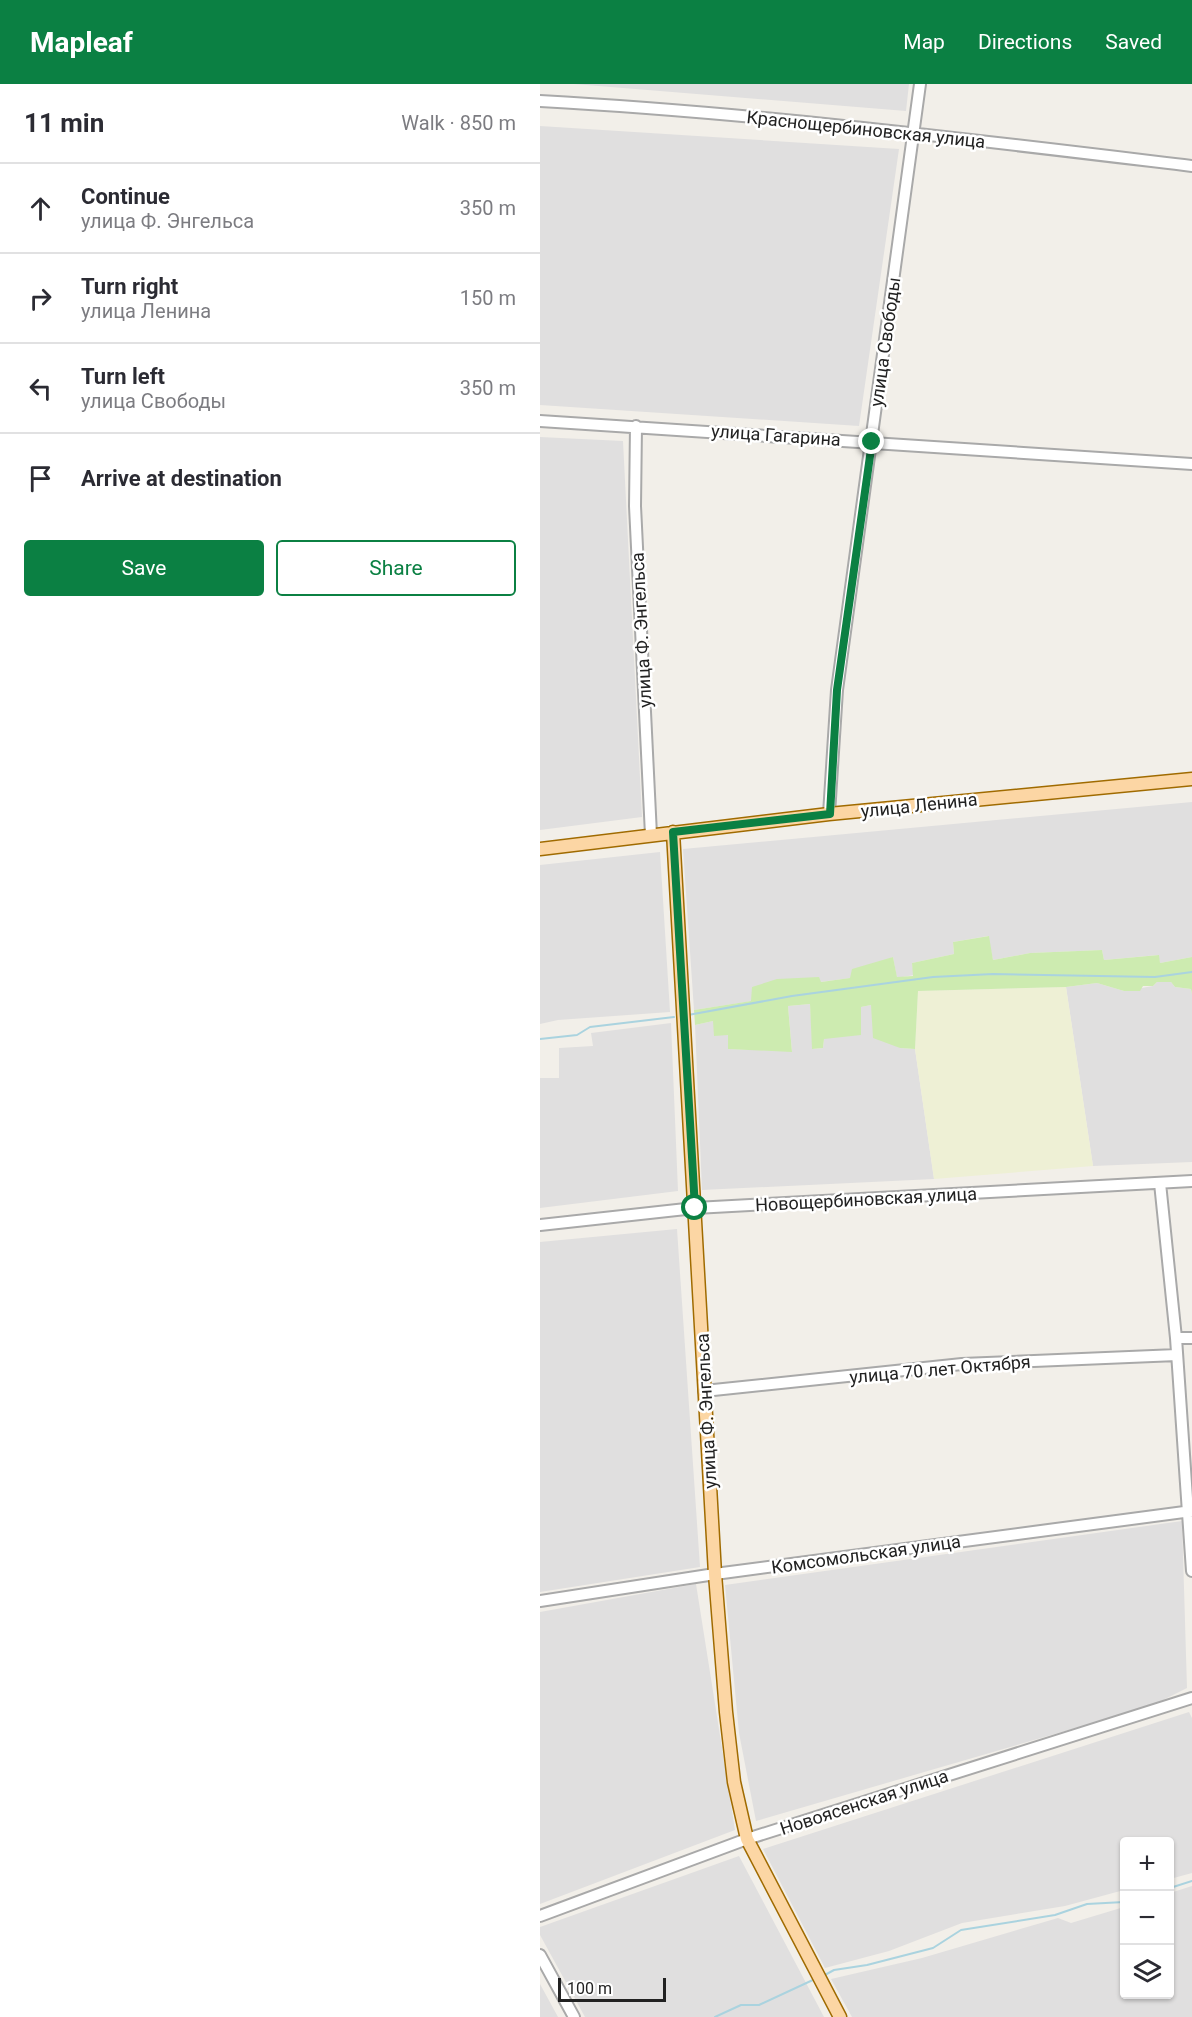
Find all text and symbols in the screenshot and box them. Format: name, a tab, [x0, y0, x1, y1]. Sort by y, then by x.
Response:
text: Mapleaf	[30, 26, 133, 59]
text: Map	[903, 30, 945, 54]
text: Directions	[978, 30, 1072, 54]
text: Saved	[1105, 30, 1162, 54]
street label: Краснощербиновская улица	[746, 106, 986, 152]
text: 11 min	[24, 108, 104, 138]
text: Walk · 850 m	[401, 111, 516, 135]
text: Continue	[81, 184, 170, 209]
icon: ahead	[24, 192, 57, 225]
text: 350 m	[460, 196, 516, 220]
text: улица Ф. Энгельса	[81, 209, 254, 233]
text: Turn right	[81, 274, 178, 299]
street label: улица Свободы	[866, 276, 904, 408]
icon: right	[24, 282, 57, 315]
text: 150 m	[460, 286, 516, 310]
text: улица Ленина	[81, 299, 211, 323]
text: Turn left	[81, 364, 165, 389]
icon: left	[24, 372, 57, 405]
text: 350 m	[460, 376, 516, 400]
text: улица Свободы	[81, 389, 226, 413]
street label: улица Гагарина	[711, 420, 841, 450]
route end	[858, 428, 884, 454]
icon: arrive	[24, 462, 57, 495]
text: Arrive at destination	[81, 466, 282, 491]
button: Save	[24, 540, 264, 596]
button: Share	[276, 540, 516, 596]
street label: улица Ф. Энгельса	[626, 552, 656, 708]
street label: улица Ленина	[860, 788, 978, 822]
street label: Новощербиновская улица	[755, 1183, 977, 1215]
route start	[681, 1194, 707, 1220]
street label: улица Ф. Энгельса	[691, 1333, 721, 1489]
street label: улица 70 лет Октября	[848, 1351, 1032, 1387]
street label: Комсомольская улица	[770, 1530, 962, 1578]
street label: Новоясенская улица	[777, 1765, 951, 1839]
map controls	[1120, 1837, 1174, 1999]
button: +	[1120, 1837, 1174, 1891]
button: −	[1120, 1891, 1174, 1945]
button: layers	[1120, 1945, 1174, 1999]
scale bar	[558, 1975, 666, 2002]
text: 100 m	[567, 1979, 612, 1998]

